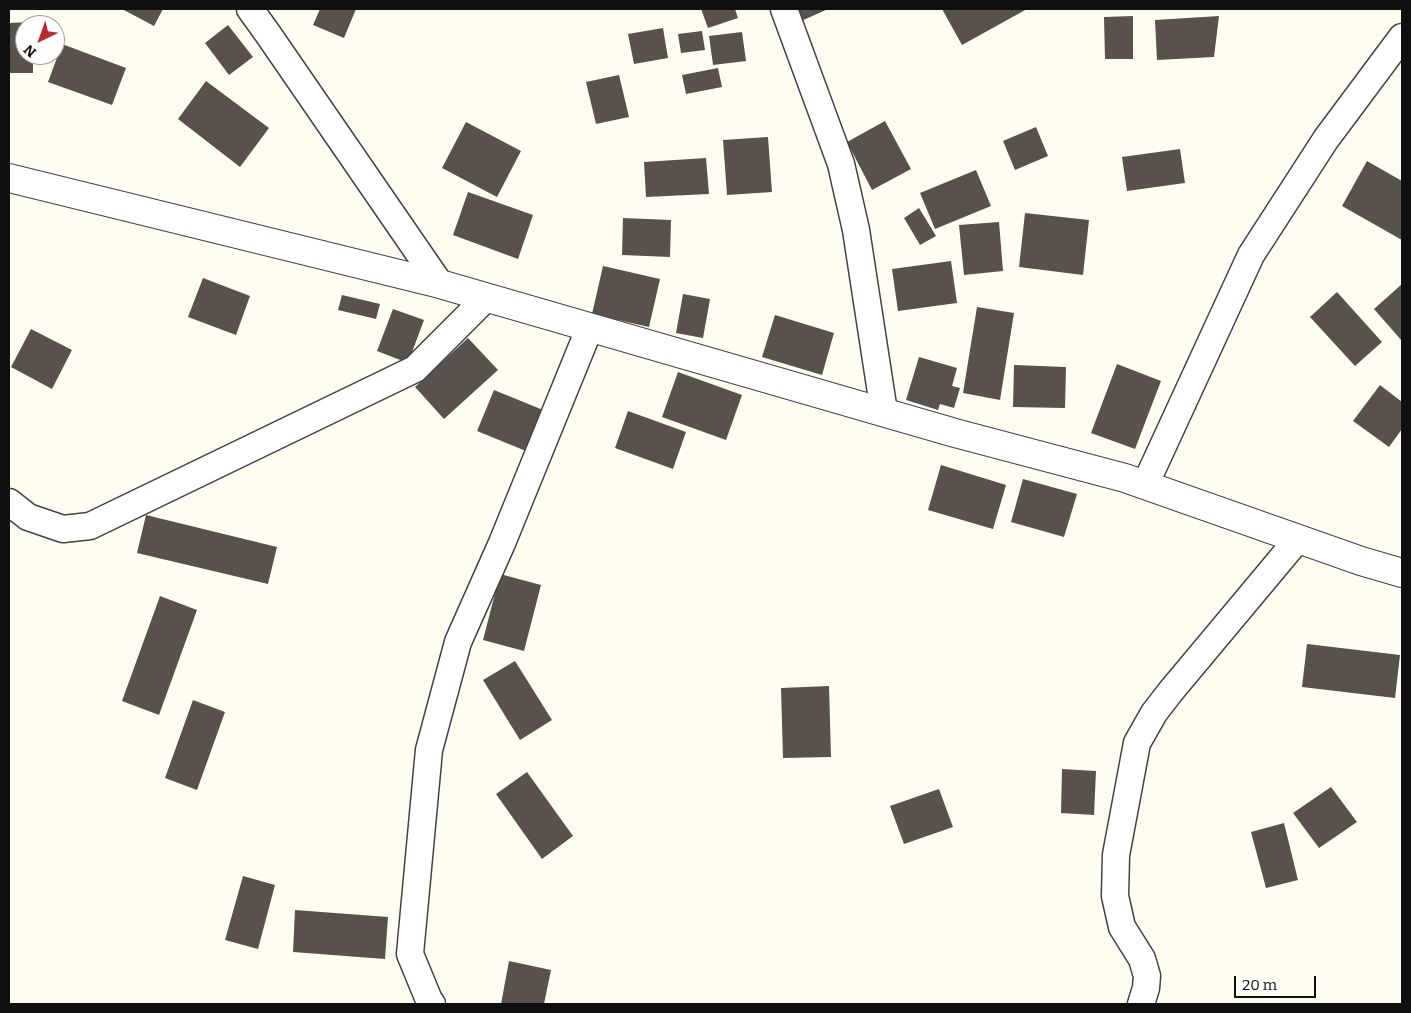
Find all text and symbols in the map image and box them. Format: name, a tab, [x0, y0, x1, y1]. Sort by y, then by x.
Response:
north arrow	[15, 15, 65, 65]
text: N	[21, 41, 40, 61]
scale bar	[1236, 966, 1318, 998]
text: 20 m	[1242, 976, 1277, 994]

